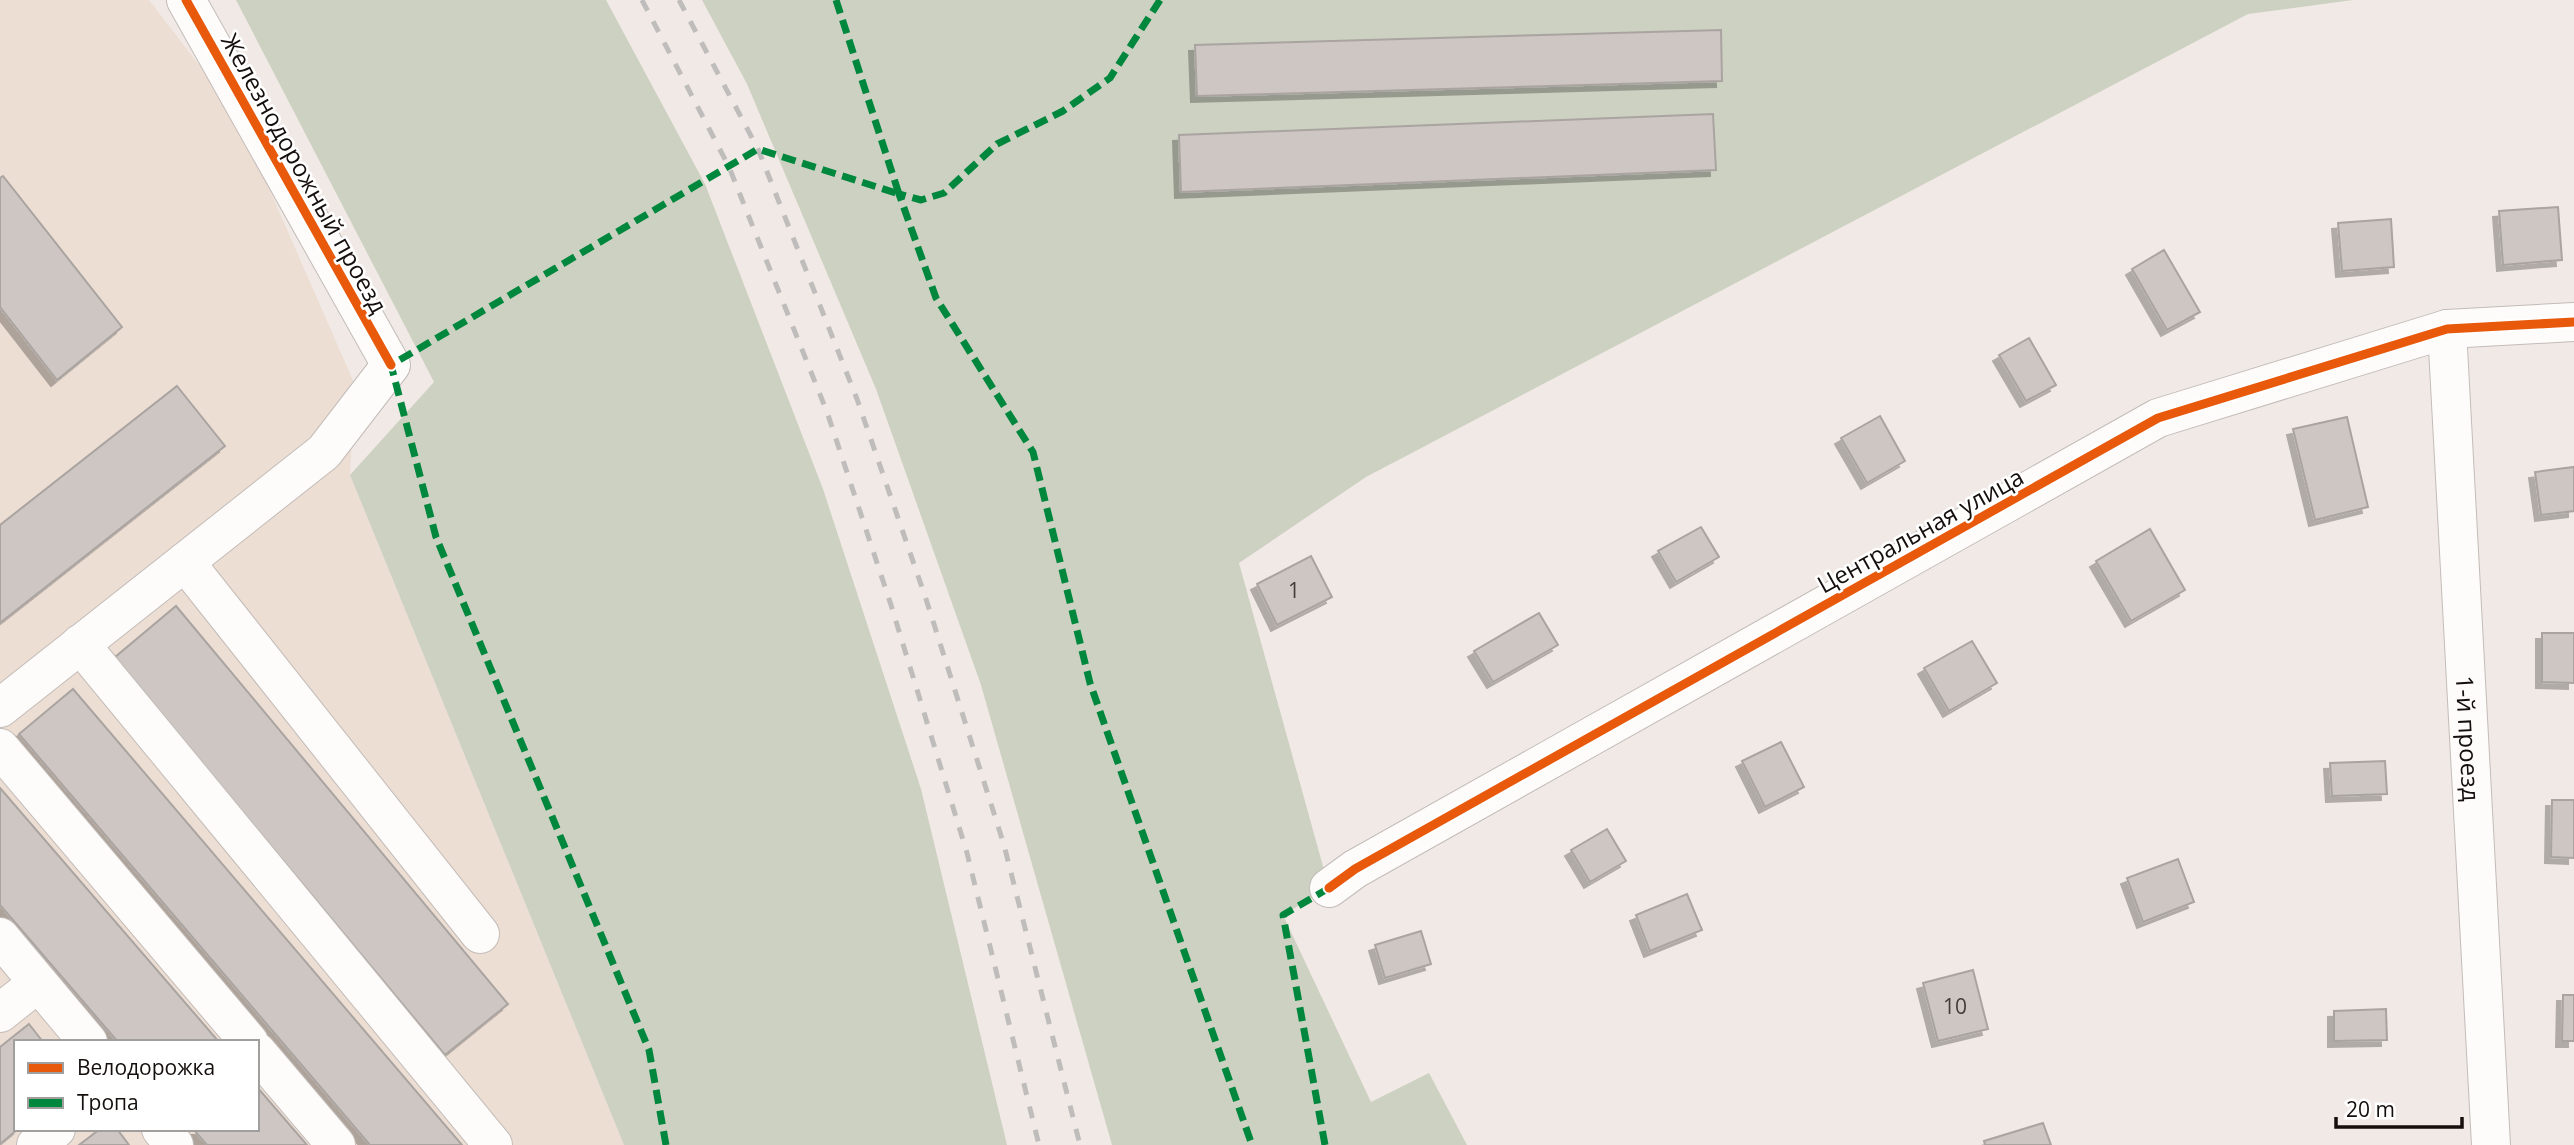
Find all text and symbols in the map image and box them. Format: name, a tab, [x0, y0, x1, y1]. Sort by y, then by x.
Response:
street label: Железнодорожный проезд	[214, 27, 396, 319]
street label: Центральная улица	[1811, 460, 2029, 600]
house number: 1	[1288, 576, 1300, 604]
street label: 1-й проезд	[2449, 675, 2489, 802]
house number: 10	[1943, 992, 1967, 1020]
legend	[14, 1040, 259, 1131]
text: Велодорожка	[77, 1053, 215, 1081]
scale bar	[2336, 1086, 2462, 1130]
text: Тропа	[77, 1088, 139, 1116]
text: 20 m	[2346, 1095, 2395, 1123]

